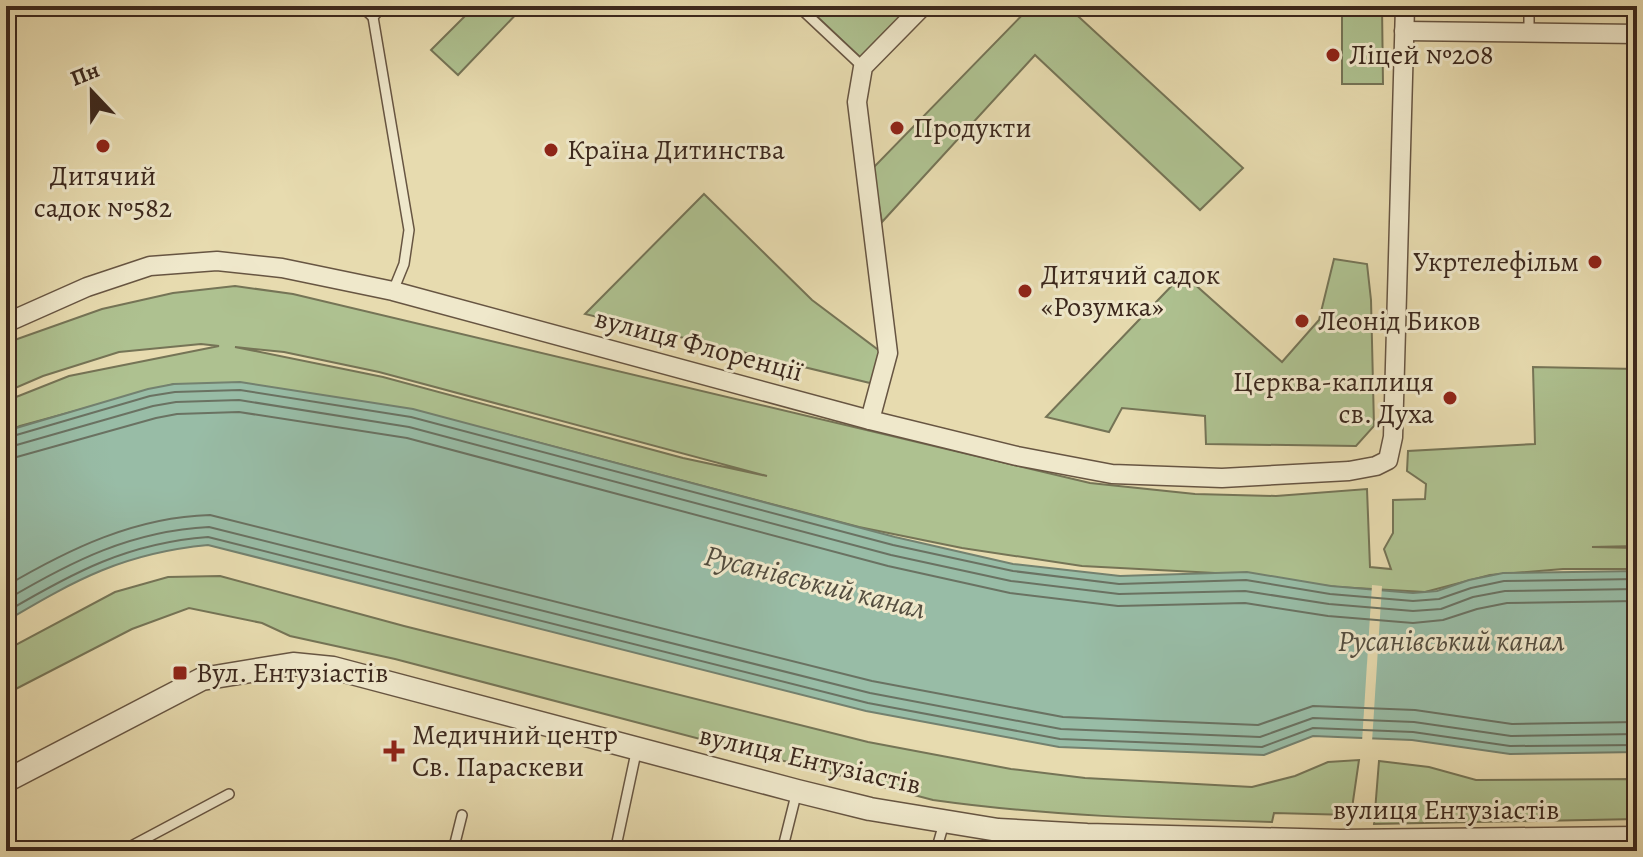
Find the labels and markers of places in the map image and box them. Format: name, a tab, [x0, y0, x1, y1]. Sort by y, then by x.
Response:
place label: Ліцей №208	[1349, 36, 1494, 74]
marker: Ліцей №208	[1324, 46, 1342, 64]
place label: Продукти	[913, 109, 1032, 147]
marker: Продукти	[888, 119, 906, 137]
place label: Країна Дитинства	[567, 131, 785, 169]
marker: Дитячий садок №582	[94, 137, 112, 155]
marker: Країна Дитинства	[542, 141, 560, 159]
place label: Дитячий садок №582	[34, 157, 172, 227]
place label: Укртелефільм	[1413, 243, 1579, 281]
marker: Укртелефільм	[1586, 253, 1604, 271]
place label: Дитячий садок «Розумка»	[1041, 256, 1220, 326]
marker: Дитячий садок «Розумка»	[1016, 282, 1034, 300]
place label: Леонід Биков	[1318, 302, 1481, 340]
marker: Леонід Биков	[1293, 312, 1311, 330]
place label: Церква-каплиця св. Духа	[1233, 363, 1434, 433]
marker: Церква-каплиця св. Духа	[1441, 389, 1459, 407]
place label: Вул. Ентузіастів	[196, 654, 388, 692]
marker: Вул. Ентузіастів	[171, 664, 189, 682]
place label: Медичний центр Св. Параскеви	[412, 716, 618, 786]
marker: Медичний центр Св. Параскеви	[383, 740, 405, 762]

